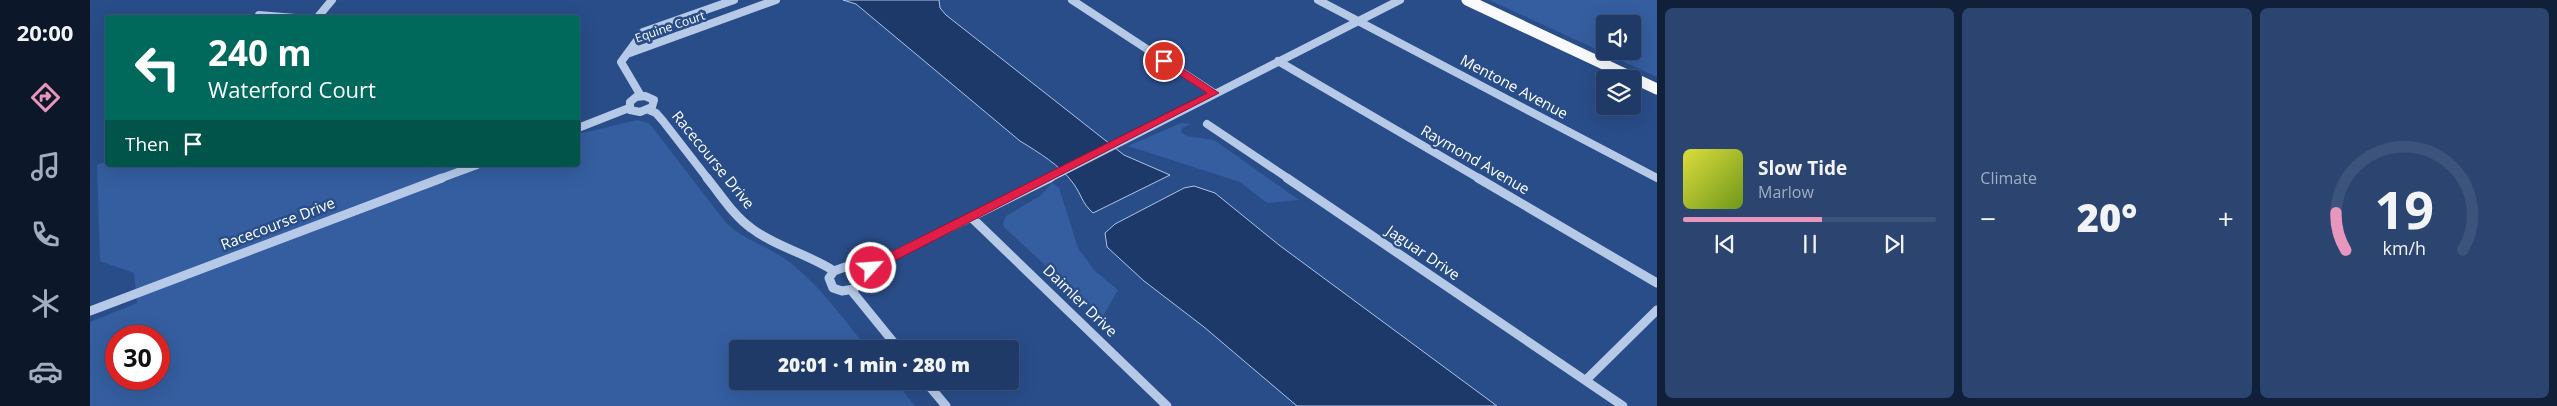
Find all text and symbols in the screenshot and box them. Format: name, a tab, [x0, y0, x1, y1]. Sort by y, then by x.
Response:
street label: Equine Court	[633, 7, 707, 46]
map controls	[1596, 15, 1641, 115]
button: sound	[1596, 15, 1641, 60]
text: 20:00	[17, 17, 73, 47]
text: 240 m	[208, 29, 312, 76]
icon: left	[125, 35, 190, 100]
pin	[1143, 40, 1185, 82]
icon: arrive	[1150, 47, 1178, 75]
street label: Mentone Avenue	[1457, 49, 1572, 123]
button: layers	[1596, 70, 1641, 115]
text: Waterford Court	[208, 74, 376, 104]
icon: directions	[28, 80, 63, 115]
street label: Racecourse Drive	[668, 106, 760, 213]
street label: Raymond Avenue	[1417, 120, 1534, 198]
icon: arrive	[179, 130, 207, 158]
text: Then	[125, 131, 169, 157]
icon: music	[28, 149, 63, 184]
text: Slow Tide	[1758, 155, 1847, 181]
text: Climate	[1980, 167, 2037, 189]
text: 19	[2375, 173, 2434, 244]
text: Marlow	[1758, 181, 1814, 203]
text: 20°	[2077, 191, 2137, 243]
street label: Racecourse Drive	[218, 192, 338, 254]
text: −	[1980, 199, 1996, 237]
text: +	[2218, 199, 2234, 237]
icon: phone	[28, 217, 63, 252]
street label: Jaguar Drive	[1381, 219, 1464, 284]
icon: previous	[1711, 230, 1739, 258]
icon: pause	[1796, 230, 1824, 258]
icon: next	[1880, 230, 1908, 258]
text: km/h	[2383, 236, 2426, 260]
position arrow	[844, 241, 896, 293]
street label: Daimler Drive	[1039, 260, 1122, 341]
icon: climate	[28, 286, 63, 321]
speed limit sign: 30	[105, 325, 170, 390]
text: 20:01 · 1 min · 280 m	[778, 352, 970, 378]
icon: car	[28, 354, 63, 389]

